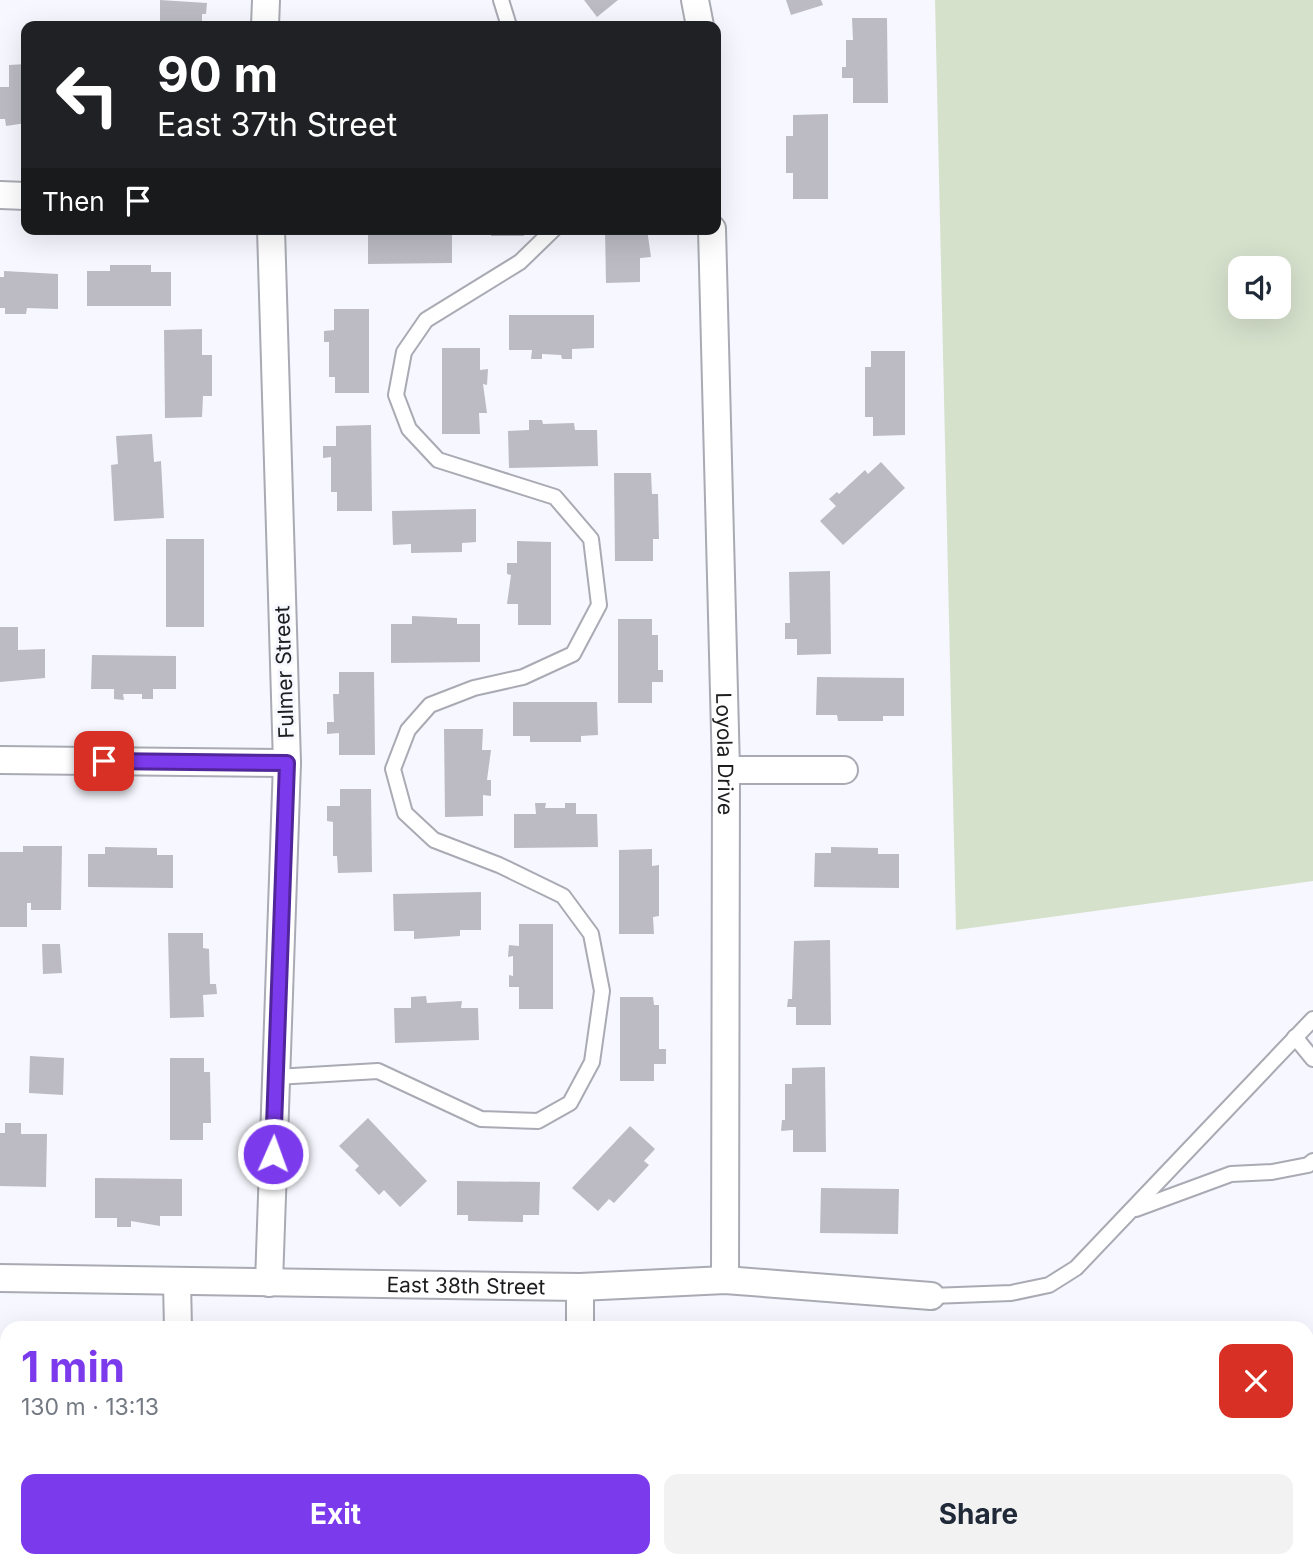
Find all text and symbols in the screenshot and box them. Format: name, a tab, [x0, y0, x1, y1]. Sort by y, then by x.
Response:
text: 90 m	[157, 45, 278, 104]
icon: left	[42, 49, 133, 140]
text: East 37th Street	[157, 105, 397, 144]
icon: arrive	[119, 182, 157, 220]
text: Then	[42, 186, 105, 217]
map controls	[1228, 256, 1291, 319]
button: sound	[1228, 256, 1291, 319]
street label: Fulmer Street	[269, 605, 299, 739]
street label: Loyola Drive	[711, 692, 739, 815]
pin	[74, 731, 134, 791]
icon: arrive	[85, 742, 123, 780]
position arrow	[236, 1117, 310, 1191]
street label: East 38th Street	[386, 1271, 546, 1299]
text: 1 min	[21, 1341, 125, 1392]
button: close	[1219, 1344, 1293, 1418]
text: 130 m · 13:13	[21, 1393, 159, 1421]
button: Exit	[21, 1474, 650, 1554]
button: Share	[664, 1474, 1293, 1554]

